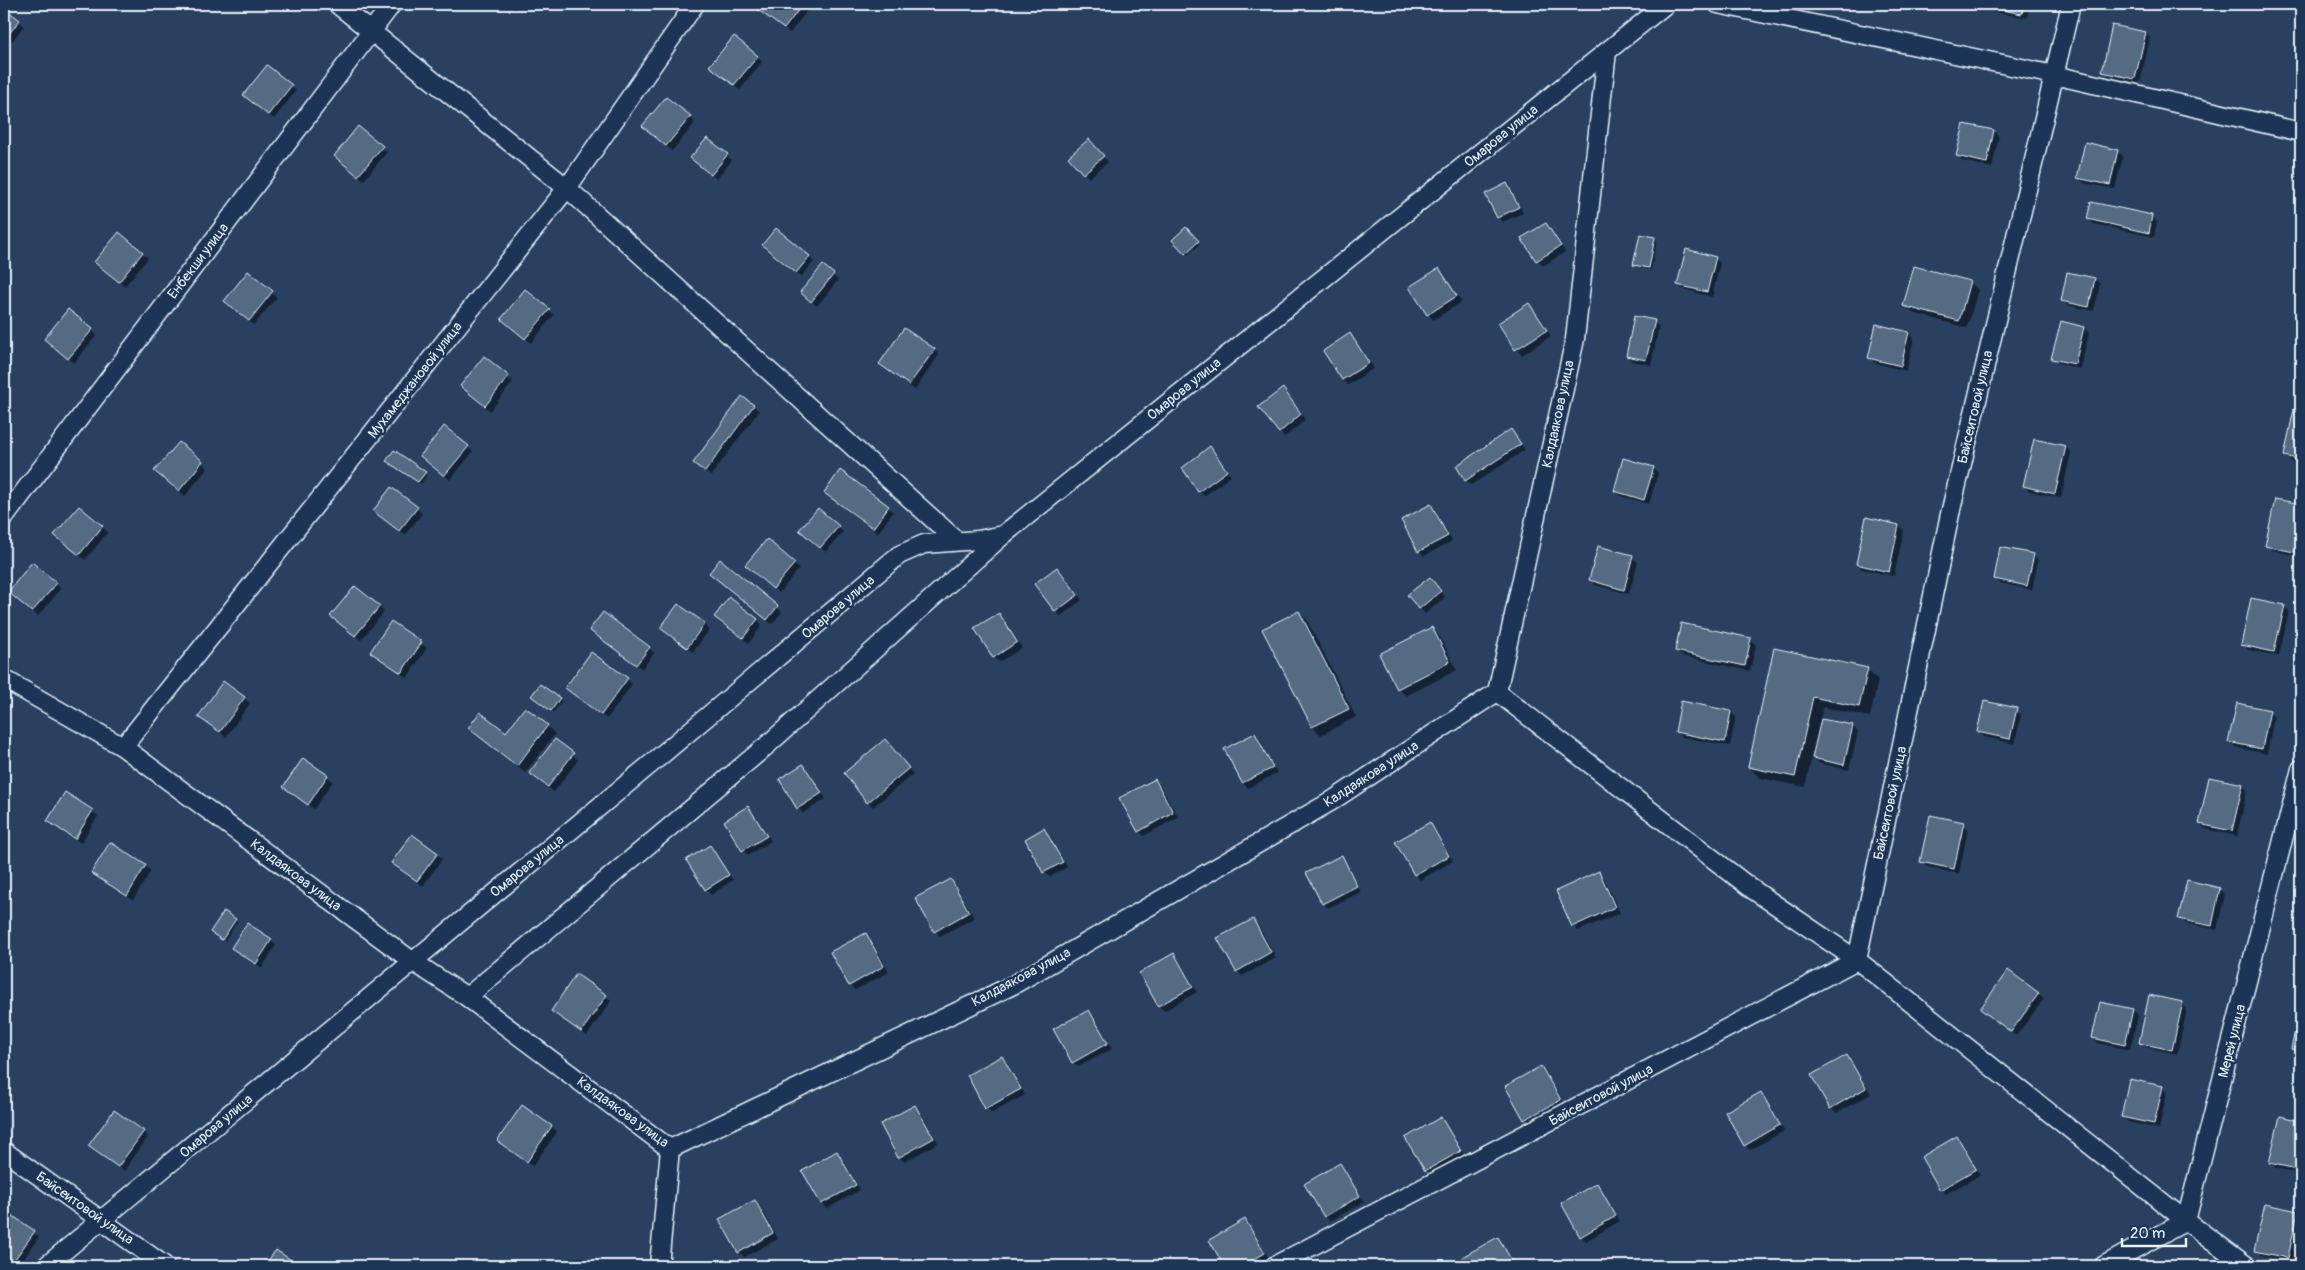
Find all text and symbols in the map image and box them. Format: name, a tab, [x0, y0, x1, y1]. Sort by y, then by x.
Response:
street label: Омарова улица	[1461, 101, 1541, 171]
street label: Енбекши улица	[164, 220, 232, 302]
street label: Мухамеджановой улица	[364, 318, 466, 442]
street label: Байсеитовой улица	[1954, 349, 1996, 465]
street label: Омарова улица	[1144, 354, 1224, 424]
street label: Калдаякова улица	[1538, 359, 1578, 469]
street label: Омарова улица	[798, 572, 878, 642]
street label: Калдаякова улица	[1320, 737, 1422, 811]
street label: Байсеитовой улица	[1870, 745, 1910, 861]
street label: Омарова улица	[487, 831, 567, 901]
street label: Калдаякова улица	[247, 835, 345, 915]
street label: Калдаякова улица	[969, 944, 1073, 1010]
street label: Мерей улица	[2215, 1002, 2249, 1080]
street label: Байсеитовой улица	[1546, 1060, 1656, 1130]
street label: Калдаякова улица	[574, 1073, 672, 1151]
street label: Омарова улица	[176, 1091, 256, 1161]
street label: Байсеитовой улица	[33, 1168, 137, 1248]
scale bar	[2122, 1215, 2186, 1247]
text: 20 m	[2130, 1224, 2165, 1243]

